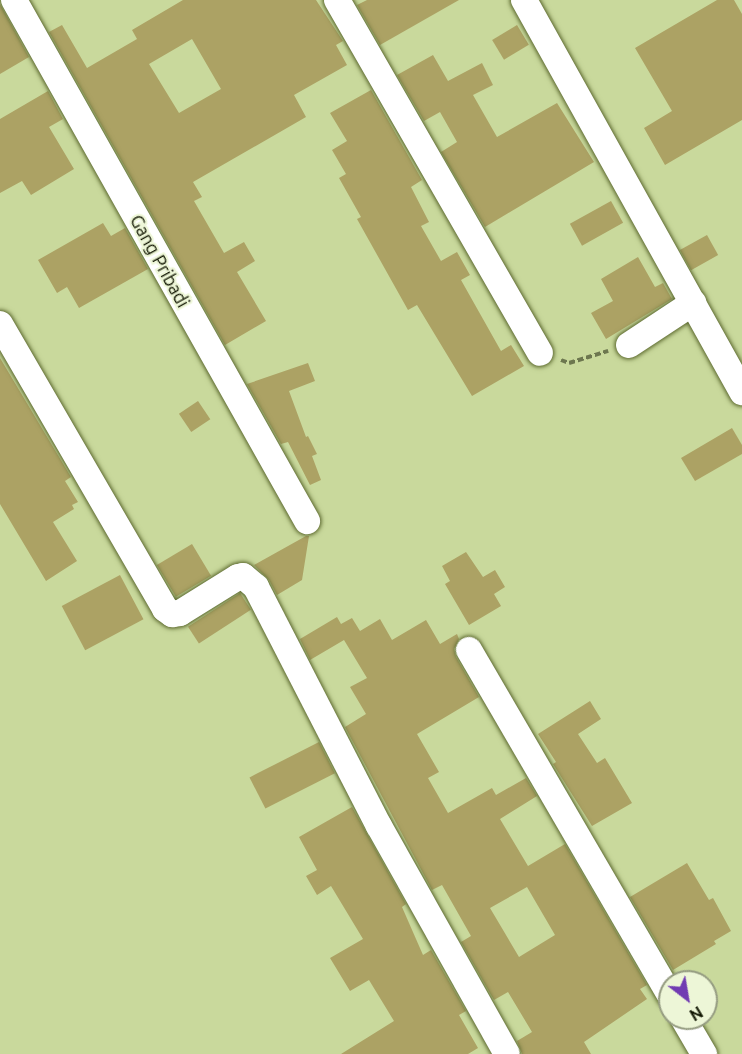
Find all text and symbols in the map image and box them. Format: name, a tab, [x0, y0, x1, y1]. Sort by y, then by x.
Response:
street label: Gang Pribadi	[126, 211, 194, 311]
north arrow	[658, 970, 718, 1030]
text: N	[686, 1003, 706, 1025]

